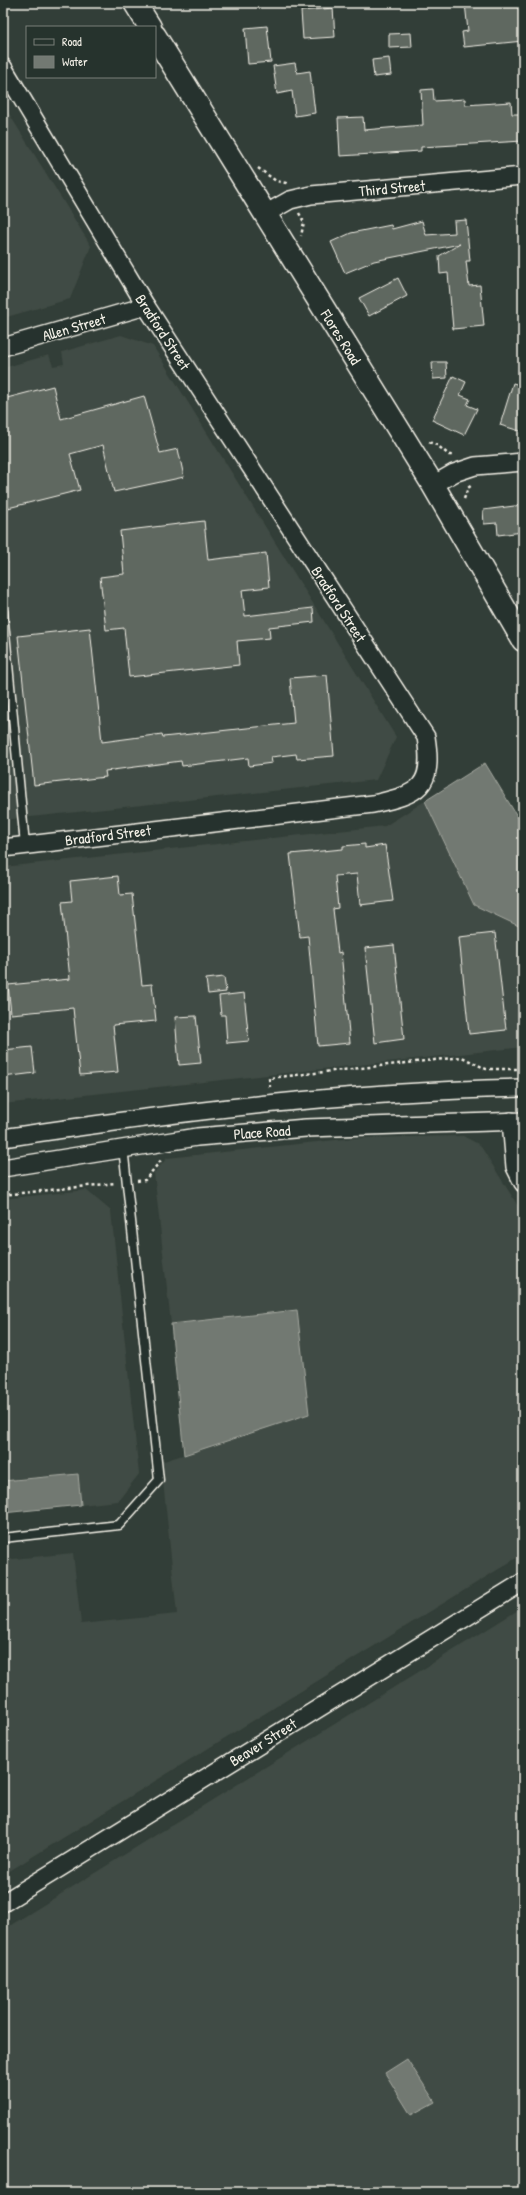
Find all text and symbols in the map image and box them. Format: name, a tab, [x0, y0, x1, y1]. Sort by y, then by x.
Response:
legend	[26, 26, 156, 78]
text: Road	[62, 33, 82, 50]
text: Water	[62, 53, 88, 70]
street label: Third Street	[358, 175, 427, 201]
street label: Bradford Street	[131, 290, 196, 375]
street label: Flores Road	[315, 305, 366, 369]
street label: Allen Street	[40, 308, 109, 346]
street label: Bradford Street	[307, 562, 372, 647]
street label: Bradford Street	[64, 819, 153, 851]
street label: Place Road	[233, 1120, 291, 1144]
street label: Beaver Street	[225, 1713, 301, 1771]

